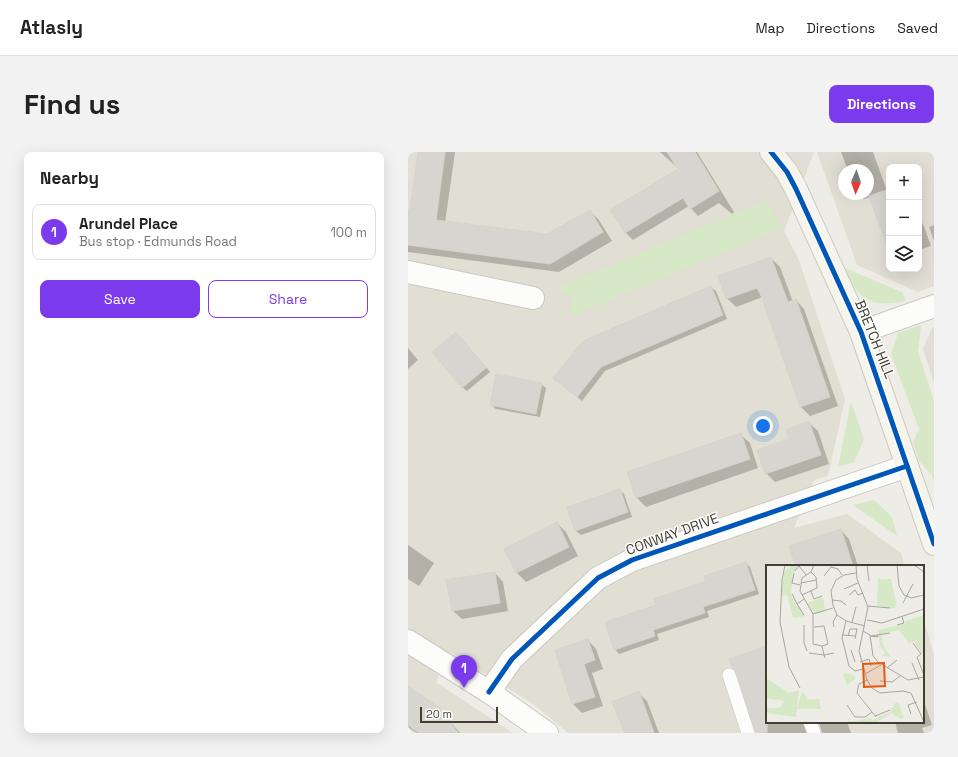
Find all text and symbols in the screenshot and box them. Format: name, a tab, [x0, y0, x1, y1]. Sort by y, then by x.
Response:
text: Atlasly	[20, 15, 83, 40]
text: Map	[755, 19, 785, 37]
text: Directions	[807, 19, 875, 37]
text: Saved	[897, 19, 938, 37]
button: Directions	[829, 85, 934, 123]
text: Find us	[24, 86, 121, 122]
north arrow	[838, 164, 874, 200]
map controls	[886, 164, 922, 272]
button: +	[886, 164, 922, 200]
text: Nearby	[40, 167, 99, 189]
button: −	[886, 200, 922, 236]
text: Arundel Place	[79, 214, 178, 233]
text: 1	[51, 224, 57, 241]
text: 100 m	[330, 224, 367, 241]
text: Bus stop · Edmunds Road	[79, 233, 237, 250]
button: layers	[886, 236, 922, 272]
button: Save	[40, 280, 200, 318]
button: Share	[208, 280, 368, 318]
street label: BRETCH HILL	[851, 297, 899, 381]
your location	[753, 416, 773, 436]
street label: CONWAY DRIVE	[623, 509, 721, 559]
inset map	[766, 565, 924, 723]
pin: 1	[451, 655, 477, 688]
scale bar	[420, 705, 498, 724]
text: 20 m	[426, 707, 452, 721]

